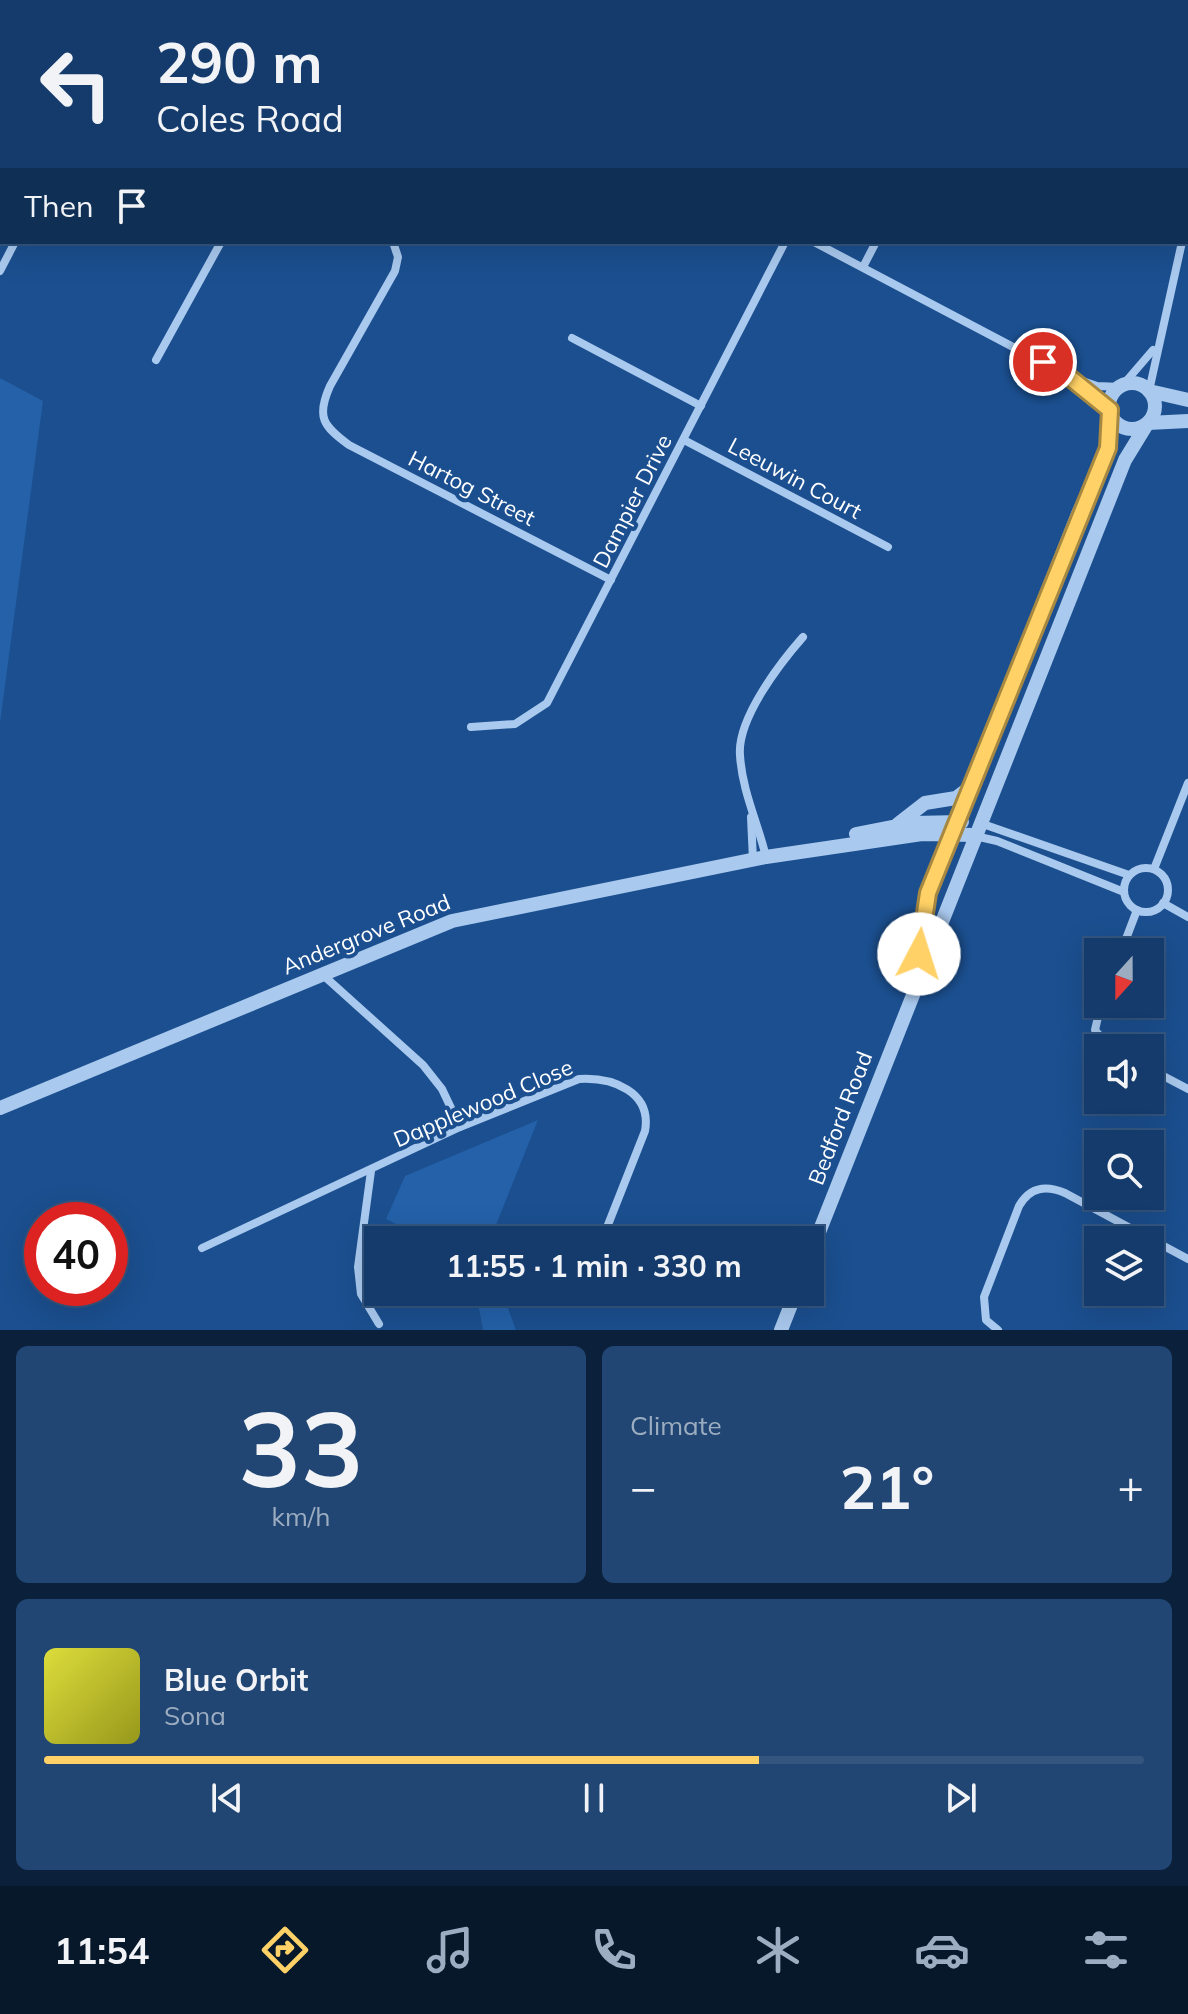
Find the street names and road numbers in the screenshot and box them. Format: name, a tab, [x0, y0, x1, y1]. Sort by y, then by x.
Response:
street label: Dampier Drive	[586, 429, 678, 573]
street label: Leeuwin Court	[723, 431, 867, 525]
street label: Hartog Street	[404, 444, 540, 532]
street label: Andergrove Road	[278, 888, 454, 980]
street label: Bedford Road	[802, 1047, 878, 1189]
street label: Dapplewood Close	[389, 1053, 577, 1153]

